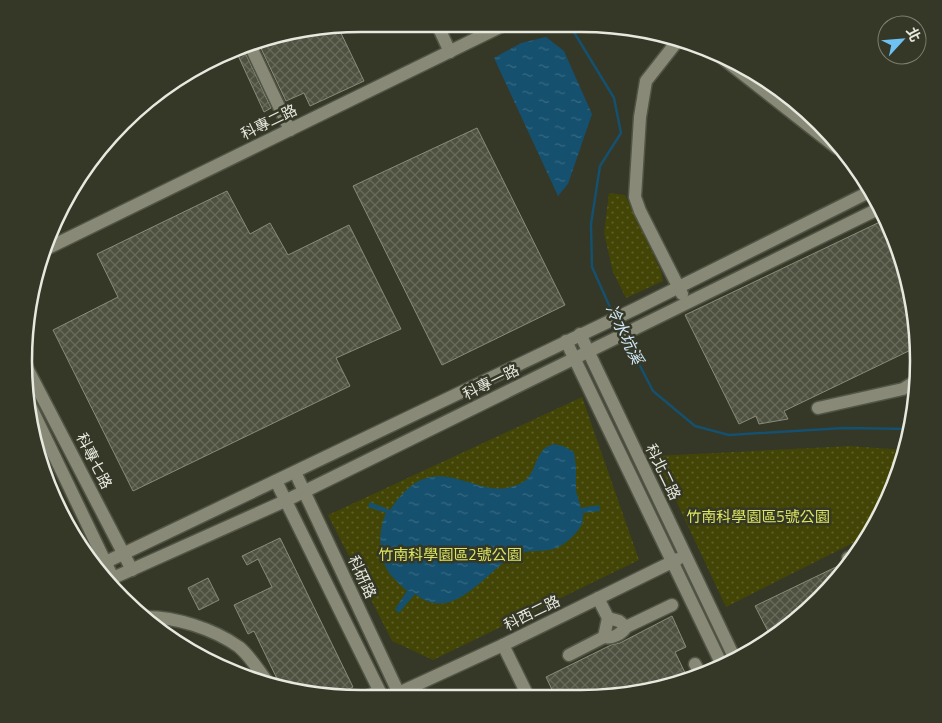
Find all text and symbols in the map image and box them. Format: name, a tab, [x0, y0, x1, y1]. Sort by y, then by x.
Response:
north arrow	[877, 15, 927, 65]
text: 北	[902, 23, 927, 45]
street label: 科專二路	[237, 98, 301, 145]
water label: 冷水坑溪	[600, 300, 651, 370]
street label: 科專一路	[459, 358, 523, 405]
street label: 科專七路	[71, 429, 118, 493]
street label: 科北二路	[640, 440, 687, 504]
park label: 竹南科學園區5號公園	[686, 505, 830, 528]
park label: 竹南科學園區2號公園	[378, 543, 522, 566]
street label: 科研路	[343, 552, 382, 602]
street label: 科西二路	[500, 589, 564, 636]

